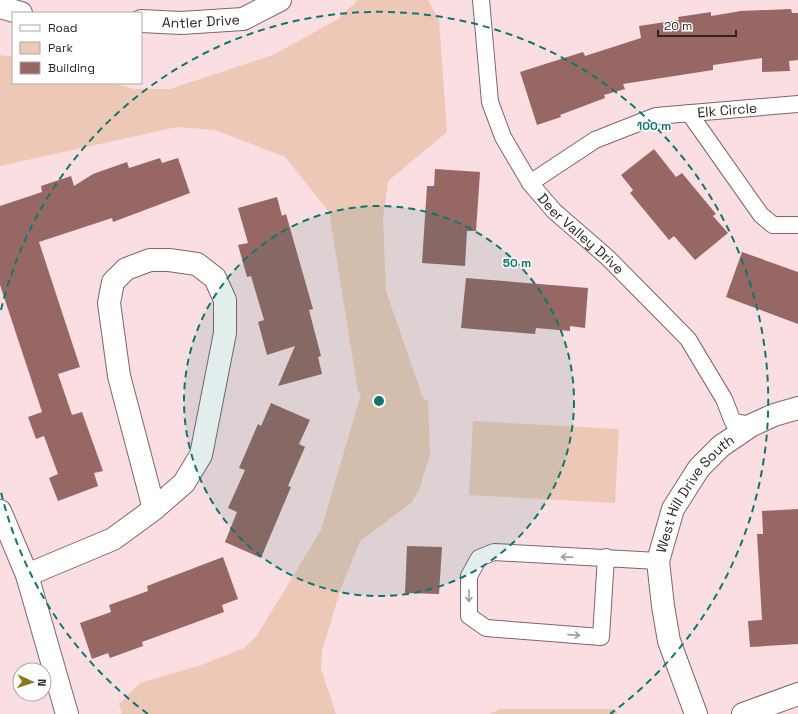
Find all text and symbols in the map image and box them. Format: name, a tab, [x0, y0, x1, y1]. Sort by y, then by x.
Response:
street label: Antler Drive	[162, 10, 240, 32]
legend	[12, 12, 142, 84]
scale bar	[658, 12, 736, 38]
text: 20 m	[664, 18, 692, 34]
text: Road	[48, 20, 77, 36]
text: Park	[48, 40, 73, 56]
text: Building	[48, 60, 95, 76]
street label: Elk Circle	[697, 98, 758, 121]
text: 100 m	[637, 118, 671, 134]
street label: Deer Valley Drive	[534, 189, 628, 278]
text: 50 m	[503, 255, 531, 271]
centre of rings	[372, 394, 386, 408]
street label: West Hill Drive South	[652, 431, 738, 555]
one-way arrow	[561, 553, 574, 561]
one-way arrow	[465, 589, 473, 602]
one-way arrow	[567, 631, 580, 638]
north arrow	[12, 662, 52, 702]
text: N	[35, 678, 49, 687]

